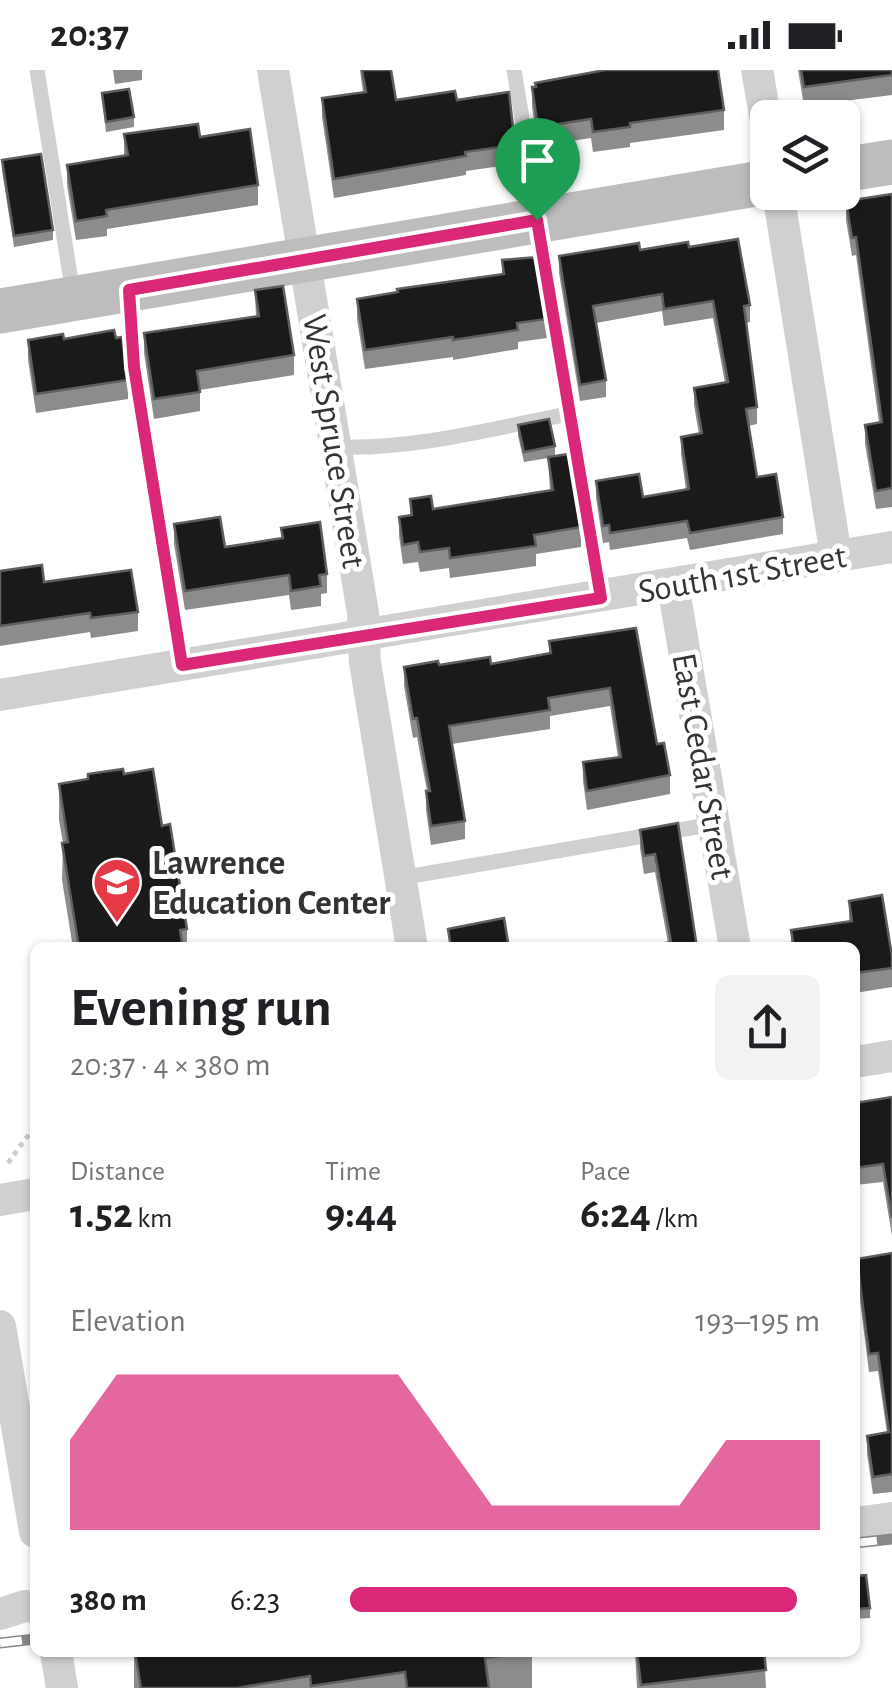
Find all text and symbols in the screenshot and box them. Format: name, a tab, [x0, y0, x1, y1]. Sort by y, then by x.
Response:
text: 20:37	[50, 16, 129, 54]
map controls	[750, 100, 860, 210]
button: layers	[750, 100, 860, 210]
pin	[495, 118, 580, 221]
icon: arrive	[510, 133, 565, 188]
street label: West Spruce Street	[296, 312, 371, 571]
street label: South 1st Street	[636, 539, 849, 610]
street label: East Cedar Street	[665, 650, 740, 882]
place label: Lawrence Education Center	[152, 846, 391, 921]
school or university icon: Lawrence Education Center	[91, 856, 143, 924]
button: share	[715, 975, 820, 1080]
text: Evening run	[70, 981, 332, 1036]
text: 20:37 · 4 × 380 m	[70, 1049, 271, 1081]
text: Distance	[70, 1158, 165, 1186]
text: Time	[325, 1158, 381, 1186]
text: Pace	[580, 1158, 630, 1186]
text: 1.52	[70, 1193, 133, 1235]
text: 9:44	[325, 1193, 397, 1235]
text: 6:24	[580, 1193, 651, 1235]
text: km	[133, 1205, 172, 1233]
text: /km	[651, 1205, 699, 1233]
text: Elevation	[70, 1305, 186, 1337]
text: 193–195 m	[695, 1305, 820, 1337]
text: 380 m	[70, 1584, 147, 1616]
text: 6:23	[230, 1584, 280, 1616]

